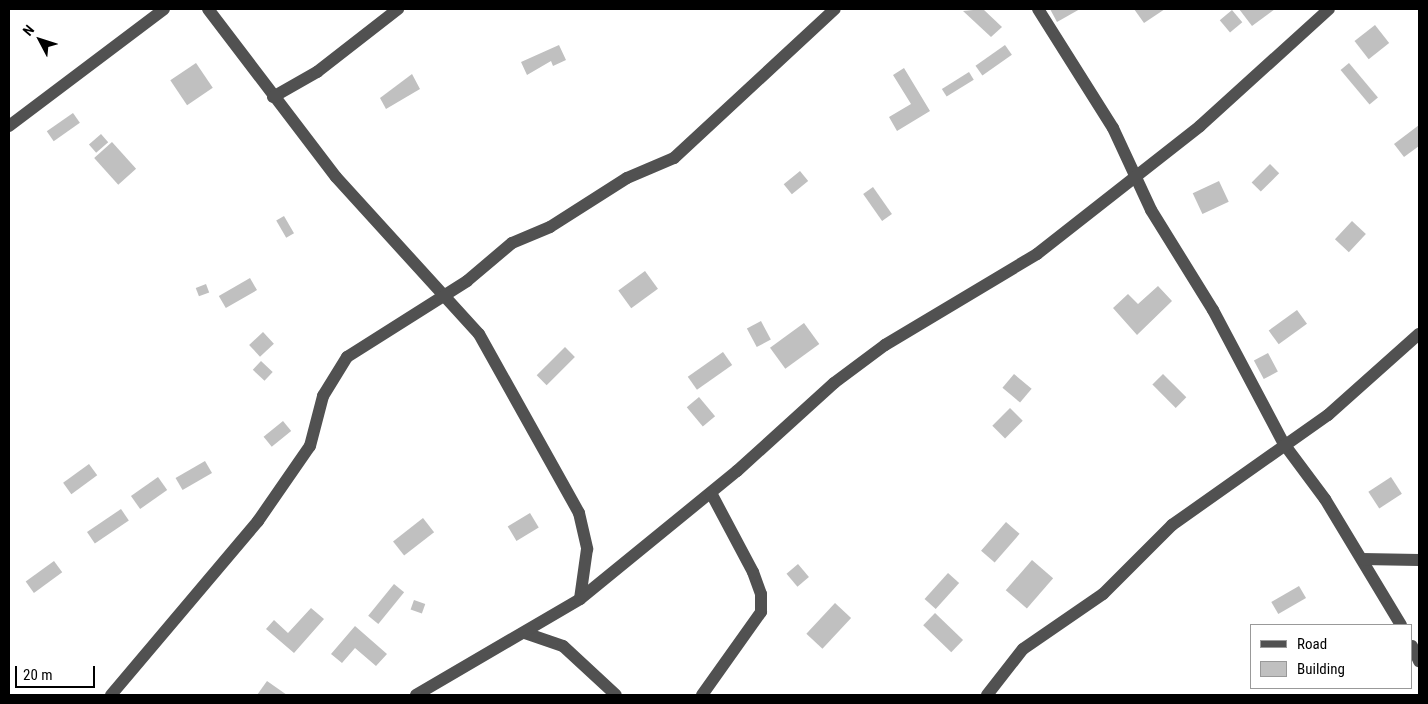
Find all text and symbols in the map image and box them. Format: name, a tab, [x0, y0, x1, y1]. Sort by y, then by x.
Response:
north arrow	[15, 15, 65, 65]
text: N	[20, 22, 37, 39]
legend	[1250, 624, 1413, 689]
text: Road	[1297, 635, 1327, 653]
scale bar	[18, 656, 98, 688]
text: Building	[1297, 660, 1345, 678]
text: 20 m	[23, 666, 53, 684]

